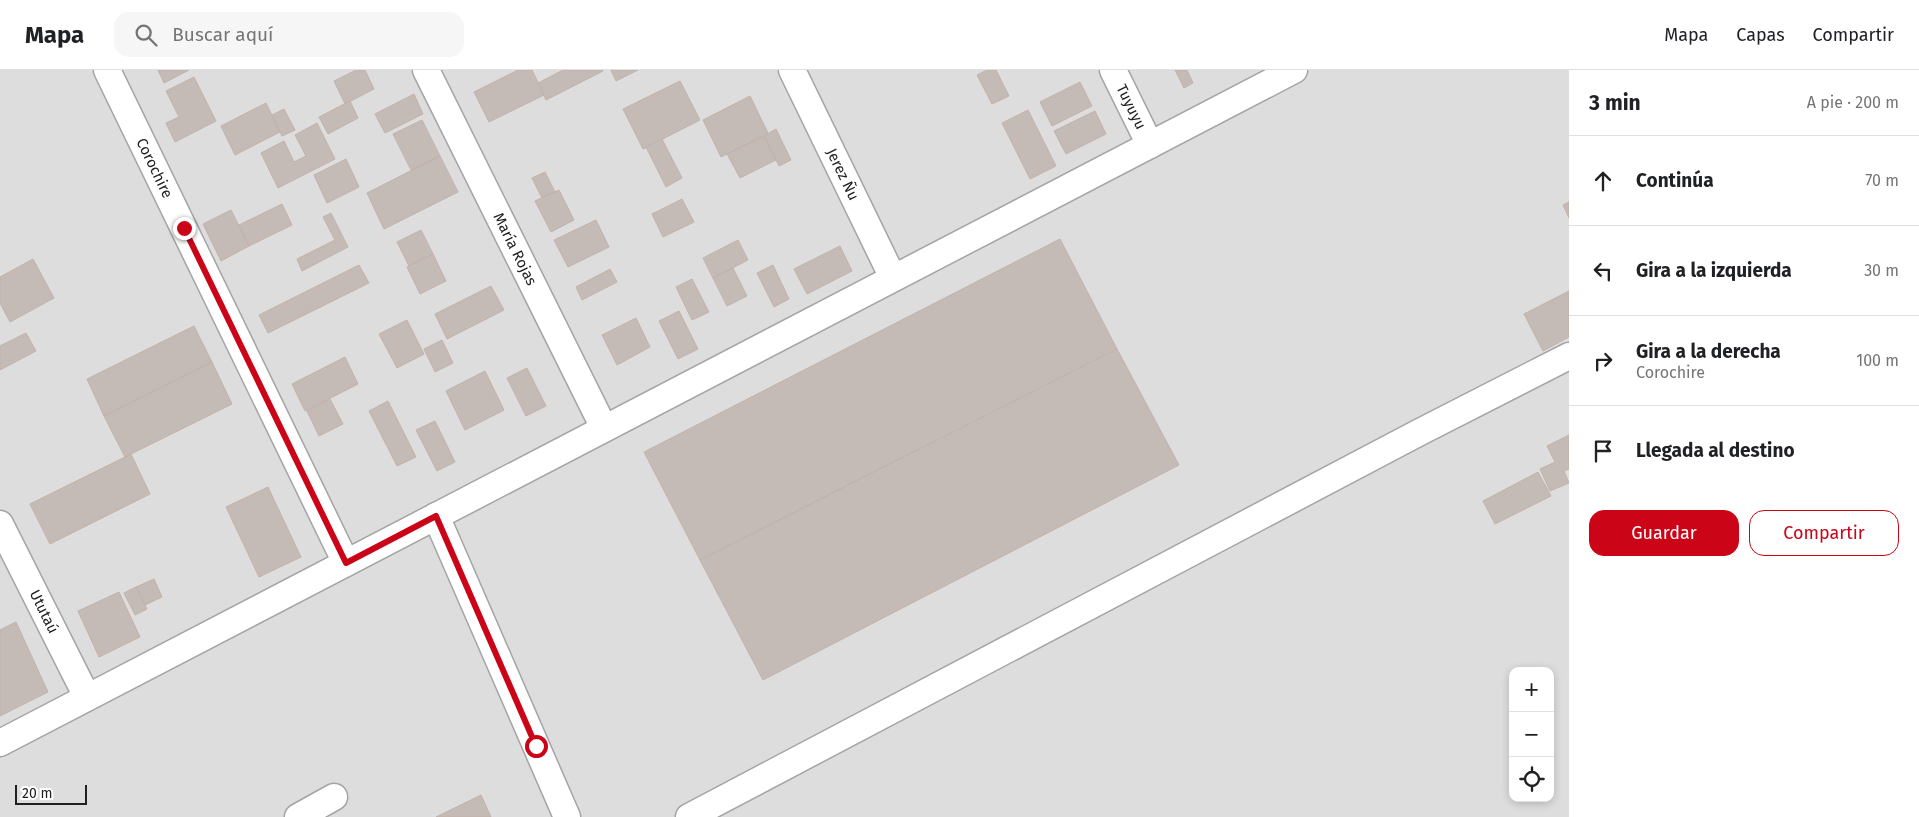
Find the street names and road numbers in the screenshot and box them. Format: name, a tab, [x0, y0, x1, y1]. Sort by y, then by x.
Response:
street label: Tuyuyu	[1112, 81, 1150, 132]
street label: Corochire	[132, 135, 177, 201]
street label: Jerez Ñu	[822, 145, 863, 203]
street label: María Rojas	[489, 210, 541, 288]
street label: Ututaú	[26, 587, 62, 636]

